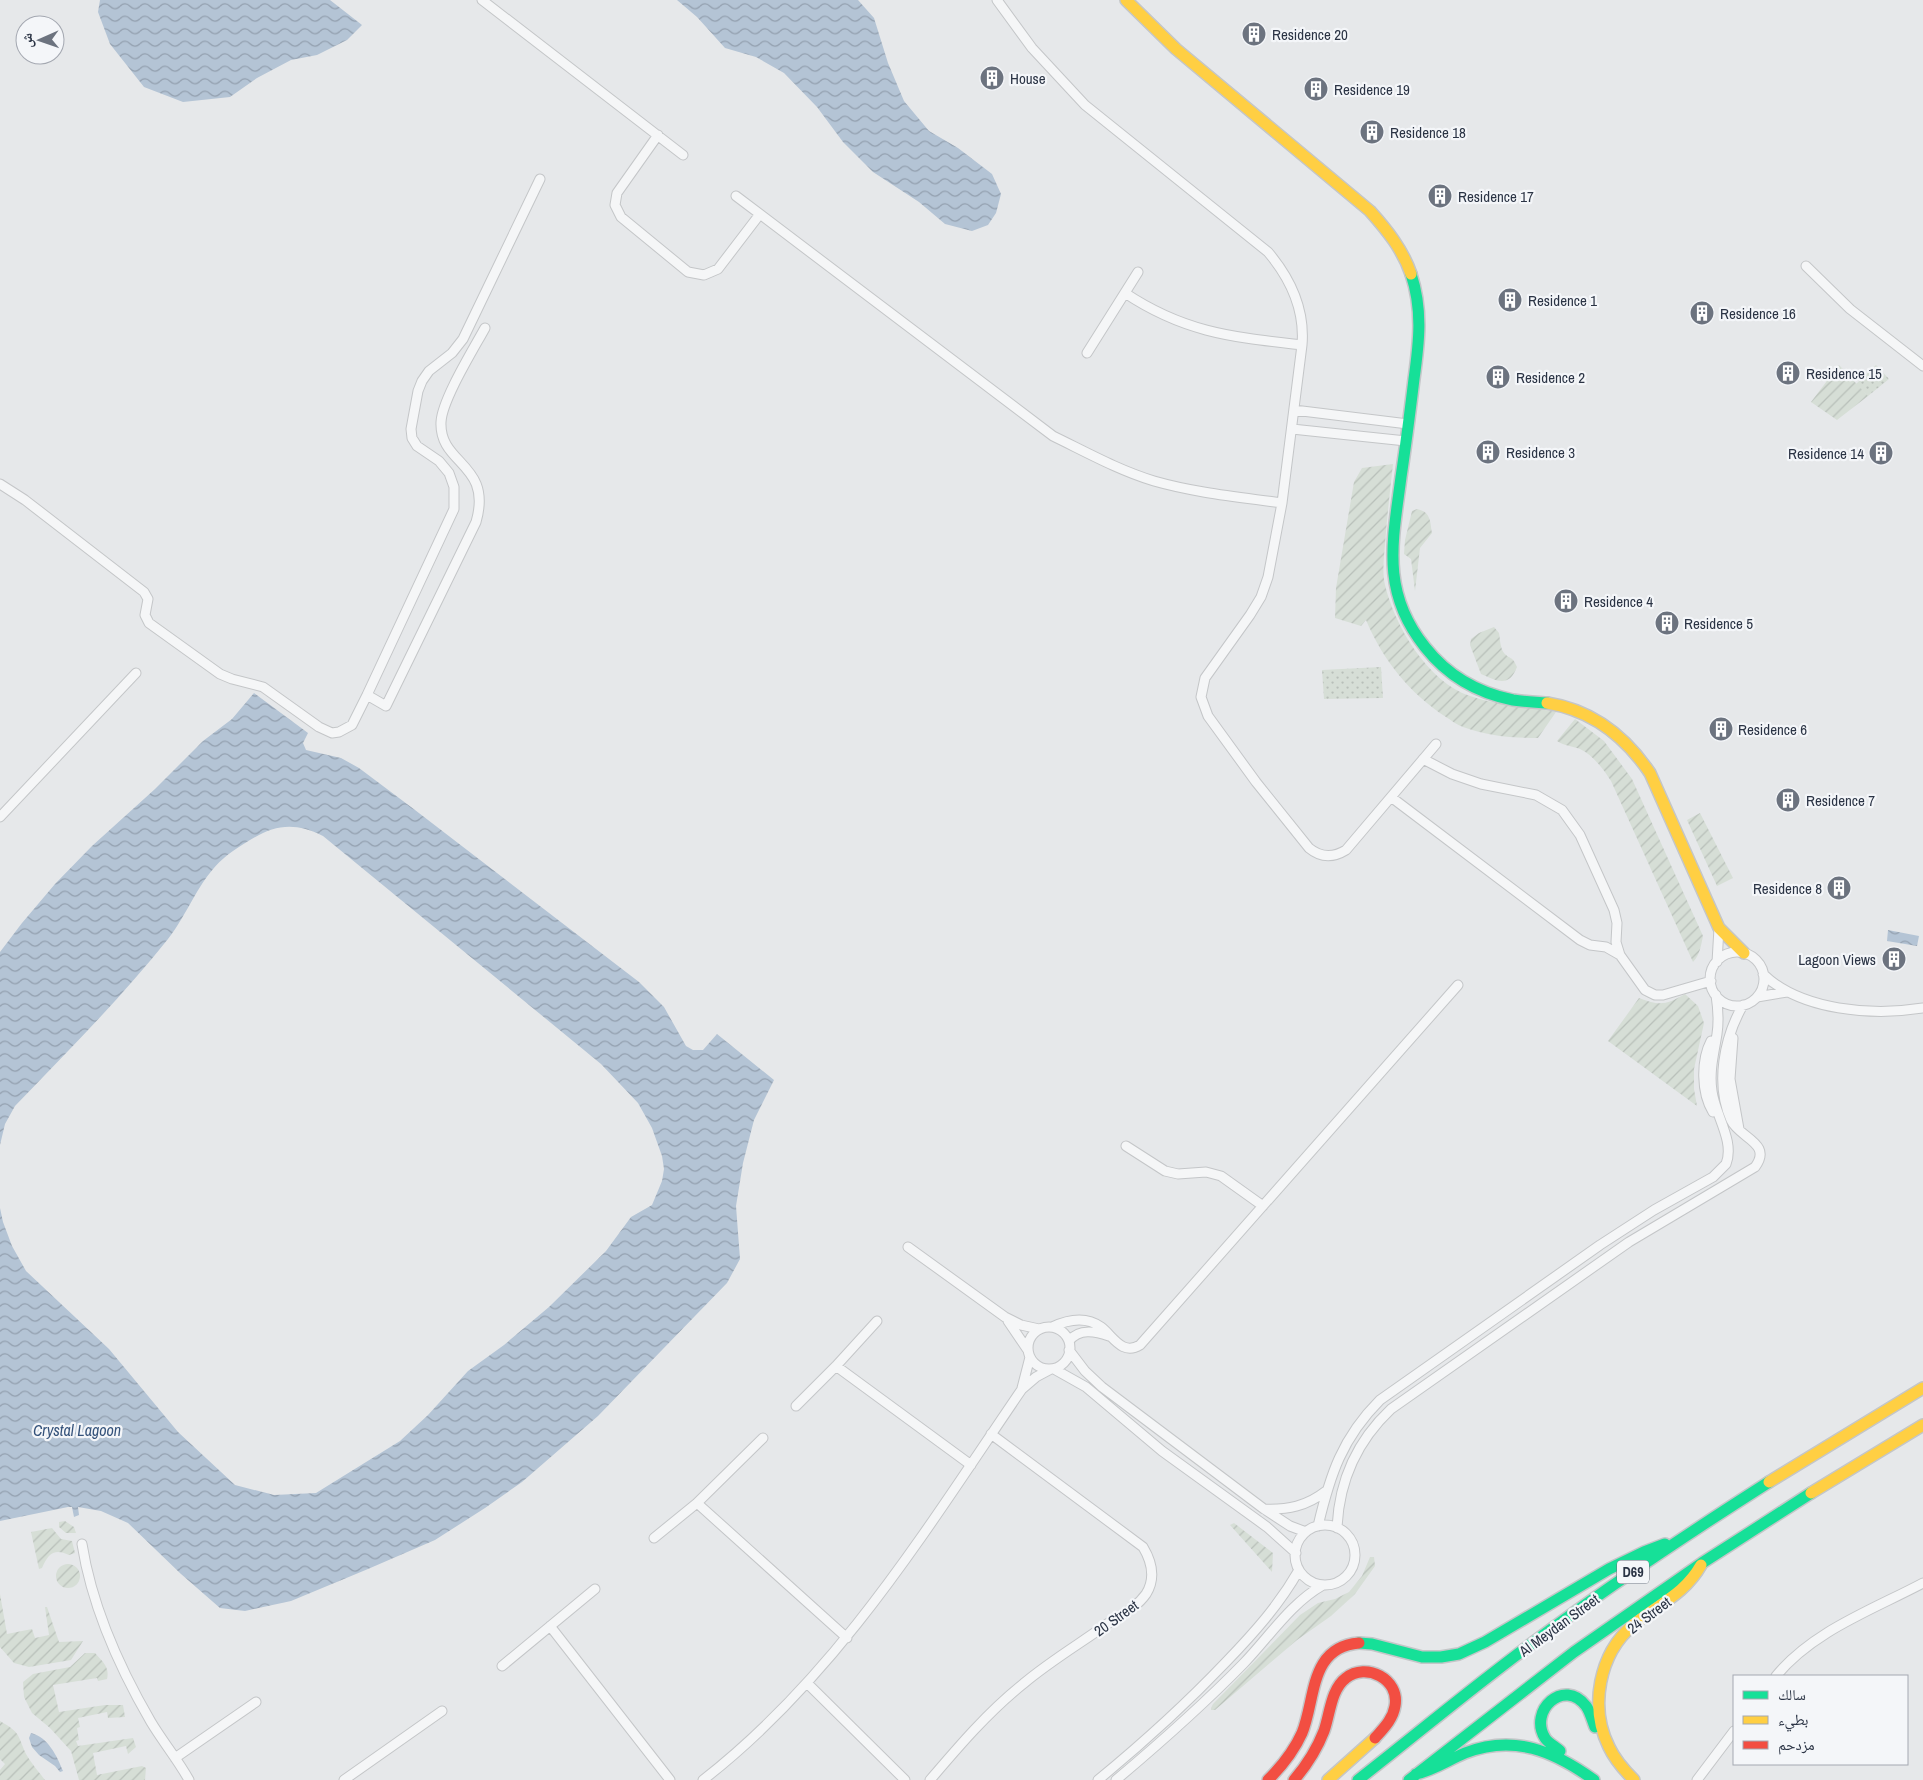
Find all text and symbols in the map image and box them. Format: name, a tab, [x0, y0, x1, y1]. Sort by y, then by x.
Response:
north arrow	[15, 15, 65, 65]
building icon: Residence 20	[1241, 21, 1267, 47]
place label: Residence 20	[1272, 24, 1348, 45]
text: ش	[18, 33, 36, 48]
building icon: House	[979, 65, 1005, 91]
place label: House	[1010, 68, 1046, 89]
building icon: Residence 19	[1303, 76, 1329, 102]
place label: Residence 19	[1334, 79, 1410, 100]
building icon: Residence 18	[1359, 119, 1385, 145]
place label: Residence 18	[1390, 122, 1466, 143]
building icon: Residence 17	[1427, 183, 1453, 209]
place label: Residence 17	[1458, 186, 1534, 207]
building icon: Residence 1	[1497, 287, 1523, 313]
place label: Residence 1	[1528, 290, 1597, 311]
building icon: Residence 16	[1689, 300, 1715, 326]
place label: Residence 16	[1720, 303, 1796, 324]
building icon: Residence 15	[1775, 360, 1801, 386]
place label: Residence 15	[1806, 363, 1882, 384]
building icon: Residence 2	[1485, 364, 1511, 390]
place label: Residence 2	[1516, 367, 1585, 388]
building icon: Residence 3	[1475, 439, 1501, 465]
building icon: Residence 14	[1868, 440, 1894, 466]
place label: Residence 3	[1506, 442, 1575, 463]
place label: Residence 14	[1788, 443, 1864, 464]
building icon: Residence 4	[1553, 588, 1579, 614]
place label: Residence 4	[1584, 591, 1653, 612]
building icon: Residence 5	[1654, 610, 1680, 636]
place label: Residence 5	[1684, 613, 1753, 634]
building icon: Residence 6	[1708, 716, 1734, 742]
place label: Residence 6	[1738, 719, 1807, 740]
building icon: Residence 7	[1775, 787, 1801, 813]
place label: Residence 7	[1806, 790, 1875, 811]
building icon: Residence 8	[1826, 875, 1852, 901]
place label: Residence 8	[1753, 878, 1822, 899]
building icon: Lagoon Views	[1881, 946, 1907, 972]
place label: Lagoon Views	[1798, 949, 1876, 970]
water label: Crystal Lagoon	[33, 1419, 121, 1441]
road number: D69	[1617, 1560, 1649, 1584]
street label: Al Meydan Street	[1514, 1588, 1604, 1662]
street label: 24 Street	[1623, 1591, 1676, 1638]
street label: 20 Street	[1090, 1594, 1143, 1641]
legend	[1733, 1675, 1908, 1765]
text: سالك	[1778, 1684, 1806, 1705]
text: بطيء	[1778, 1709, 1808, 1732]
text: مزدحم	[1778, 1734, 1815, 1755]

